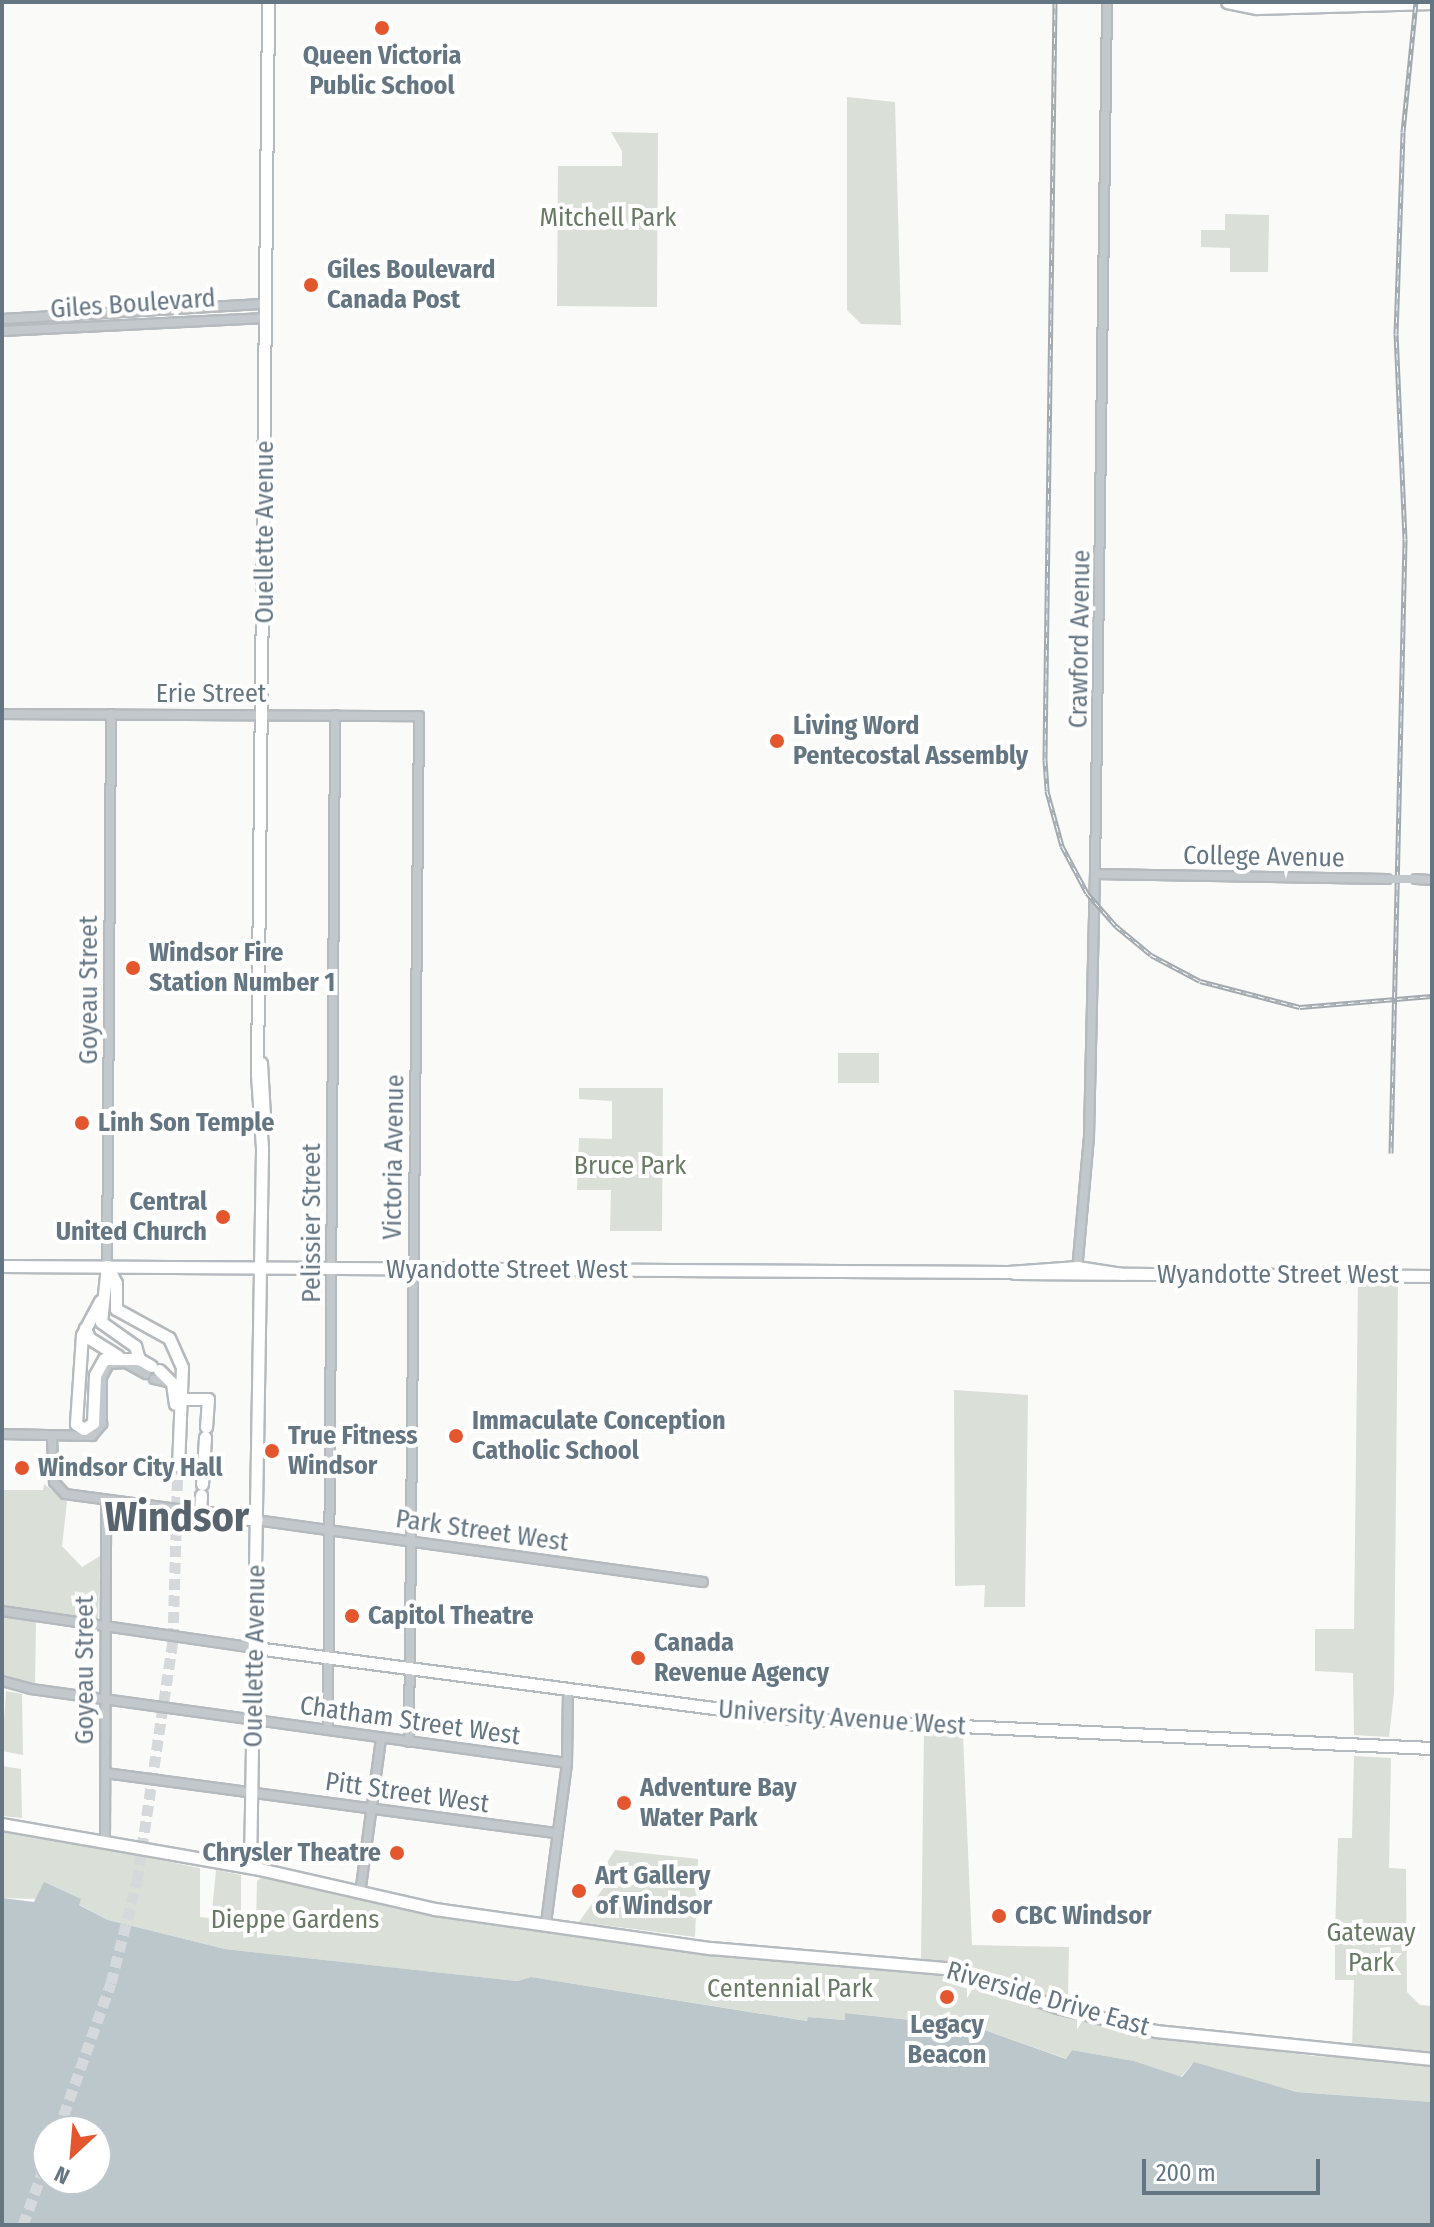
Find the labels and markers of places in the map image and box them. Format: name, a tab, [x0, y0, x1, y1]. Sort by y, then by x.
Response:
marker: Queen Victoria Public School	[373, 19, 391, 37]
place label: Queen Victoria Public School	[303, 40, 461, 102]
place label: Giles Boulevard Canada Post	[327, 254, 495, 316]
marker: Giles Boulevard Canada Post	[302, 276, 320, 294]
place label: Living Word Pentecostal Assembly	[793, 710, 1028, 772]
marker: Living Word Pentecostal Assembly	[768, 732, 786, 750]
place label: Windsor Fire Station Number 1	[149, 937, 335, 998]
marker: Windsor Fire Station Number 1	[124, 959, 142, 977]
place label: Linh Son Temple	[98, 1107, 274, 1139]
marker: Linh Son Temple	[73, 1114, 91, 1132]
place label: Central United Church	[56, 1186, 207, 1248]
marker: Central United Church	[214, 1208, 232, 1226]
place label: Immaculate Conception Catholic School	[472, 1405, 725, 1466]
place label: True Fitness Windsor	[288, 1420, 418, 1482]
marker: Immaculate Conception Catholic School	[447, 1427, 465, 1445]
marker: True Fitness Windsor	[263, 1442, 281, 1460]
place label: Windsor City Hall	[38, 1452, 223, 1484]
marker: Windsor City Hall	[13, 1459, 31, 1477]
place label: Capitol Theatre	[368, 1600, 534, 1632]
marker: Capitol Theatre	[343, 1607, 361, 1625]
place label: Canada Revenue Agency	[654, 1627, 829, 1688]
marker: Canada Revenue Agency	[629, 1649, 647, 1667]
place label: Adventure Bay Water Park	[640, 1772, 797, 1834]
marker: Adventure Bay Water Park	[615, 1794, 633, 1812]
place label: Chrysler Theatre	[203, 1837, 381, 1869]
marker: Chrysler Theatre	[388, 1844, 406, 1862]
place label: Art Gallery of Windsor	[595, 1860, 712, 1922]
marker: Art Gallery of Windsor	[570, 1882, 588, 1900]
place label: CBC Windsor	[1015, 1900, 1152, 1932]
marker: CBC Windsor	[990, 1907, 1008, 1925]
marker: Legacy Beacon	[938, 1988, 956, 2006]
place label: Legacy Beacon	[908, 2009, 986, 2070]

